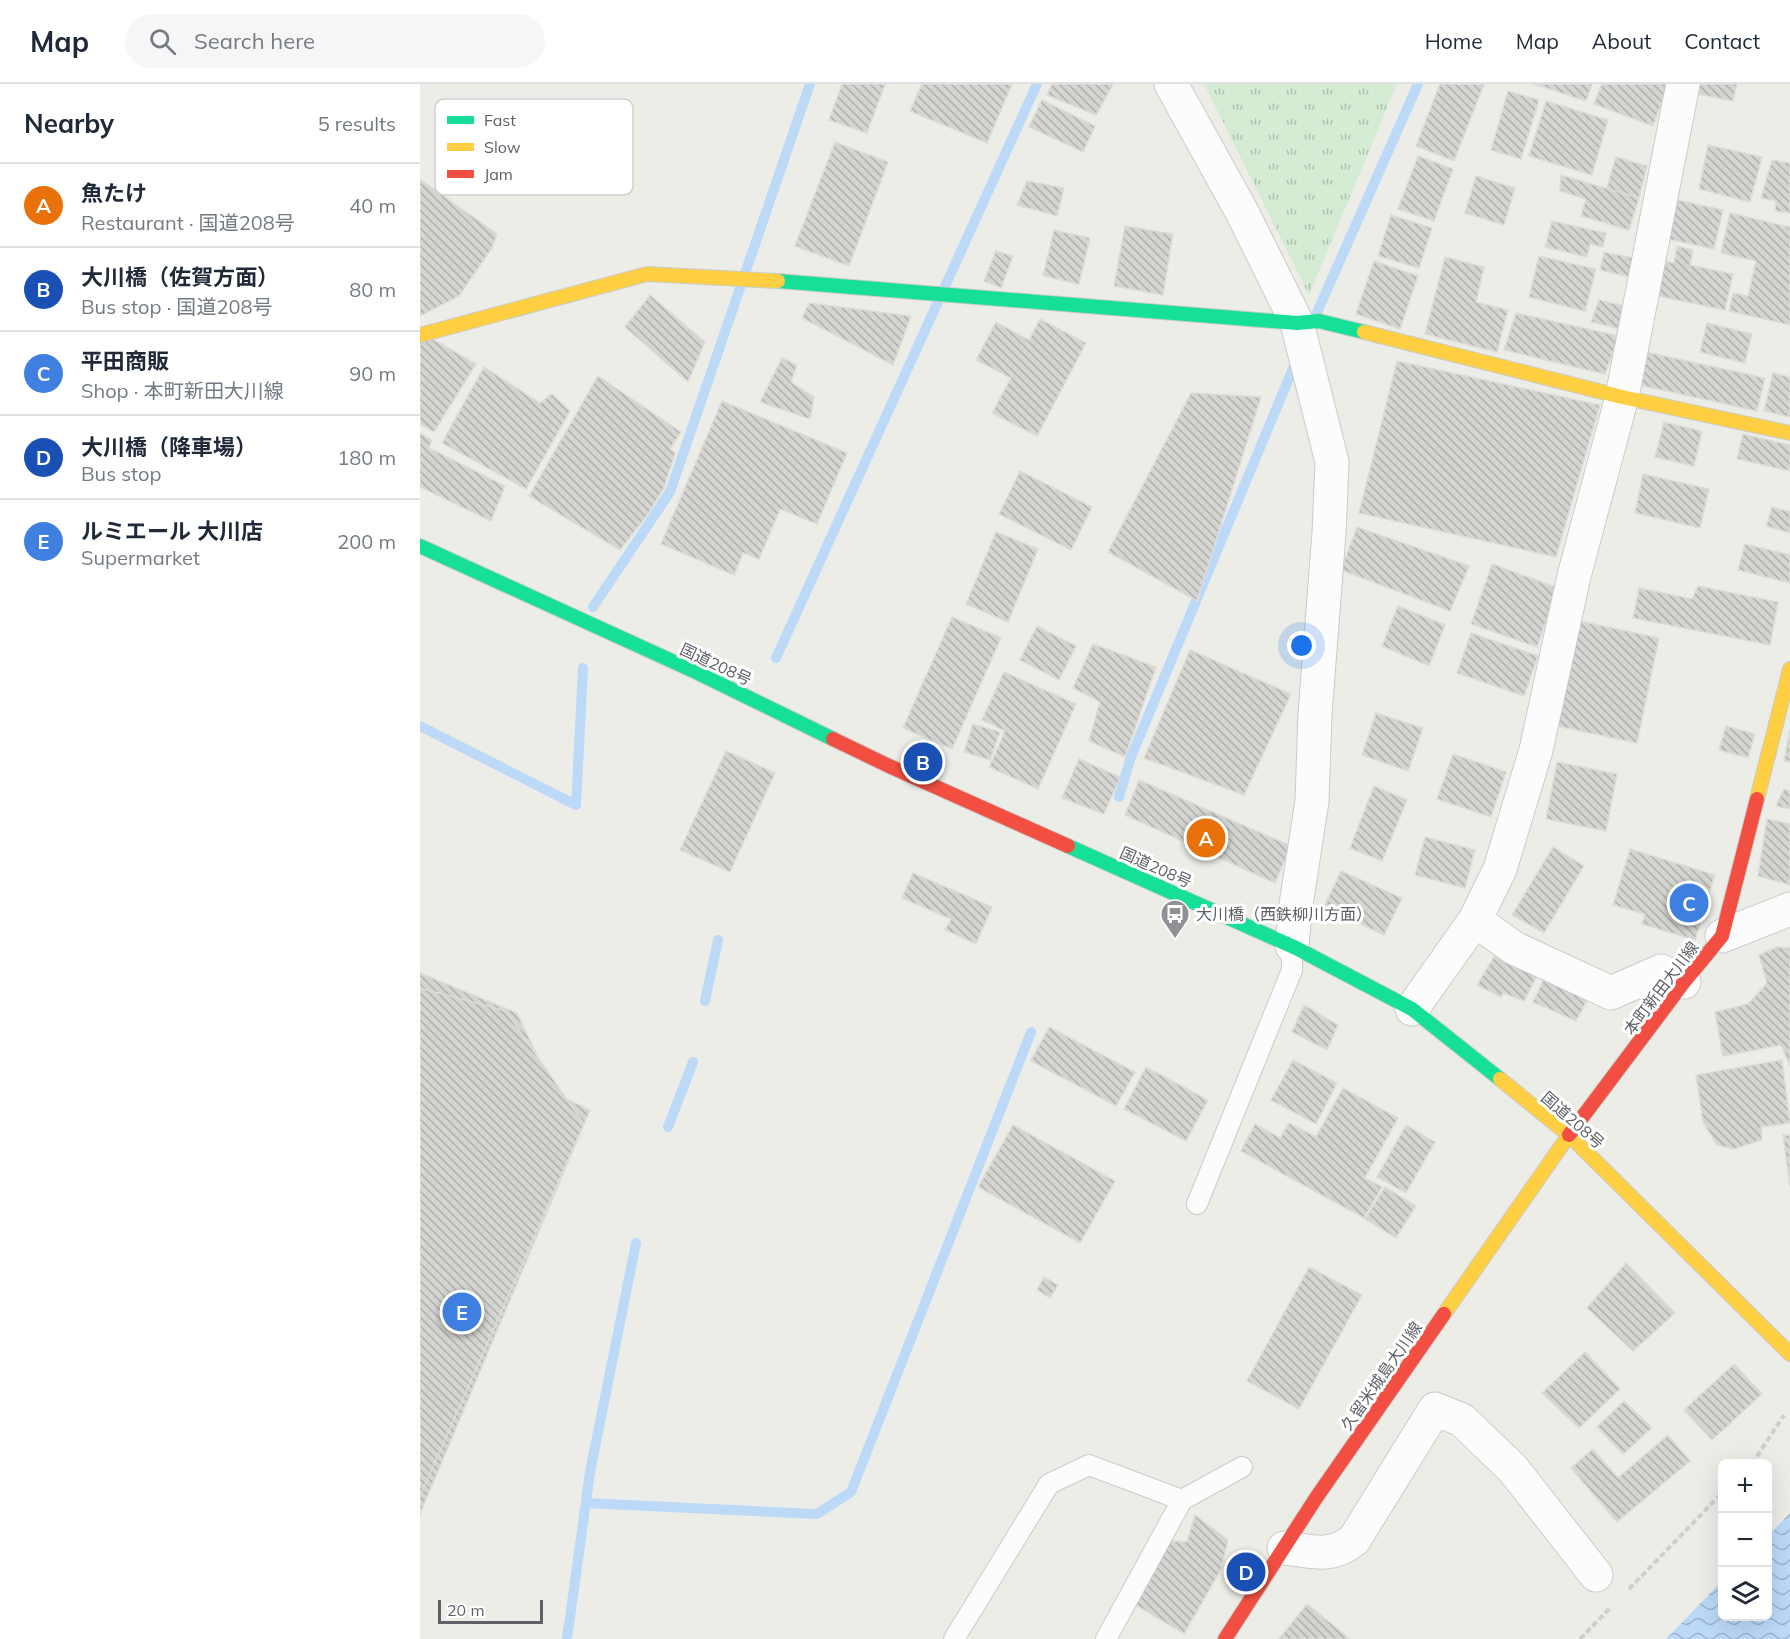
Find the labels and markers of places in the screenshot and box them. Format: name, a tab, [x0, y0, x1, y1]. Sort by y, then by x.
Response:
pin: B	[904, 740, 942, 784]
pin: A	[1186, 816, 1226, 861]
pin: C	[1670, 880, 1708, 926]
bus stop icon: 大川橋（西鉄柳川方面）	[1159, 898, 1191, 940]
place label: 大川橋（西鉄柳川方面）	[1196, 904, 1372, 924]
pin: E	[442, 1290, 482, 1334]
pin: D	[1226, 1550, 1266, 1594]

